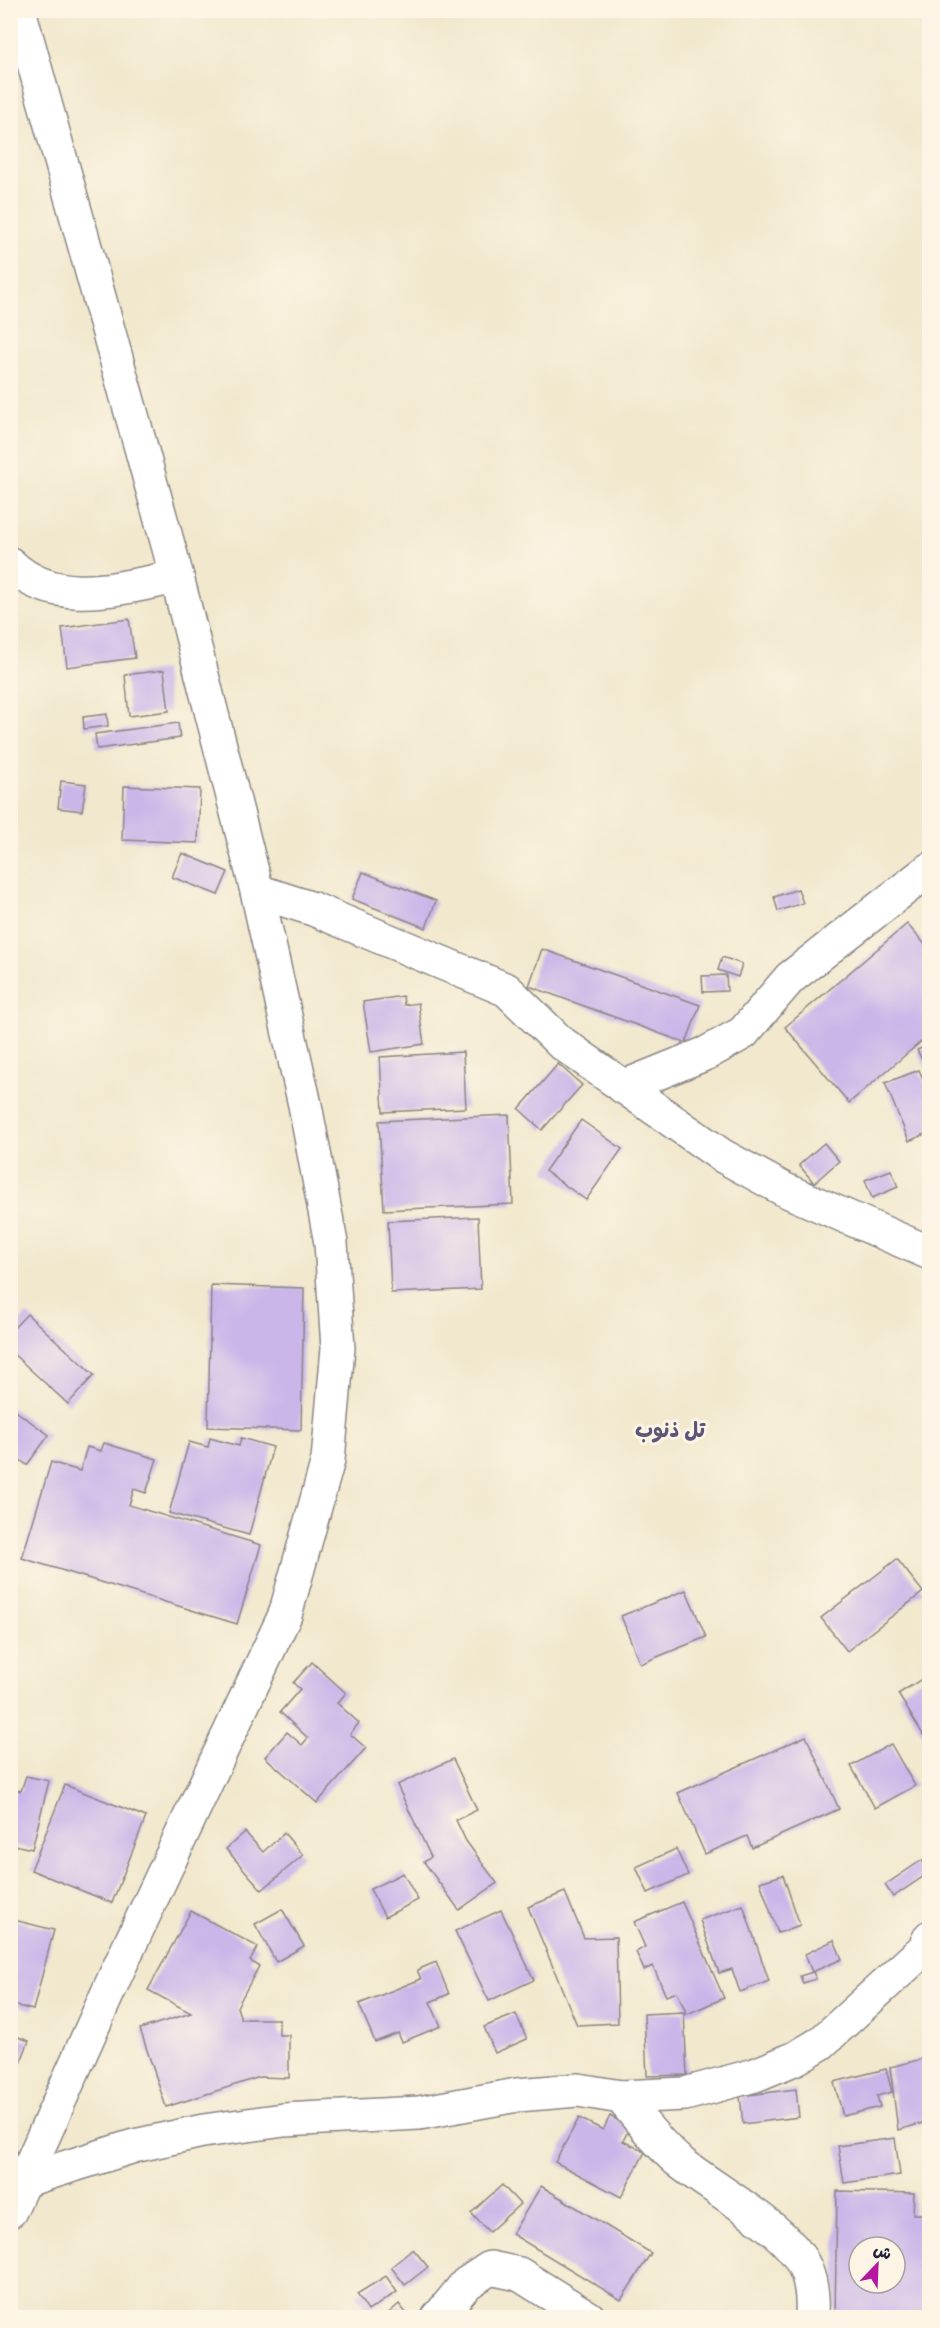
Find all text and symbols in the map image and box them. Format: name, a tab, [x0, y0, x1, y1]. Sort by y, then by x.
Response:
district label: تل ذنوب	[635, 1416, 706, 1443]
north arrow	[847, 2235, 907, 2295]
text: ش	[871, 2239, 895, 2264]

